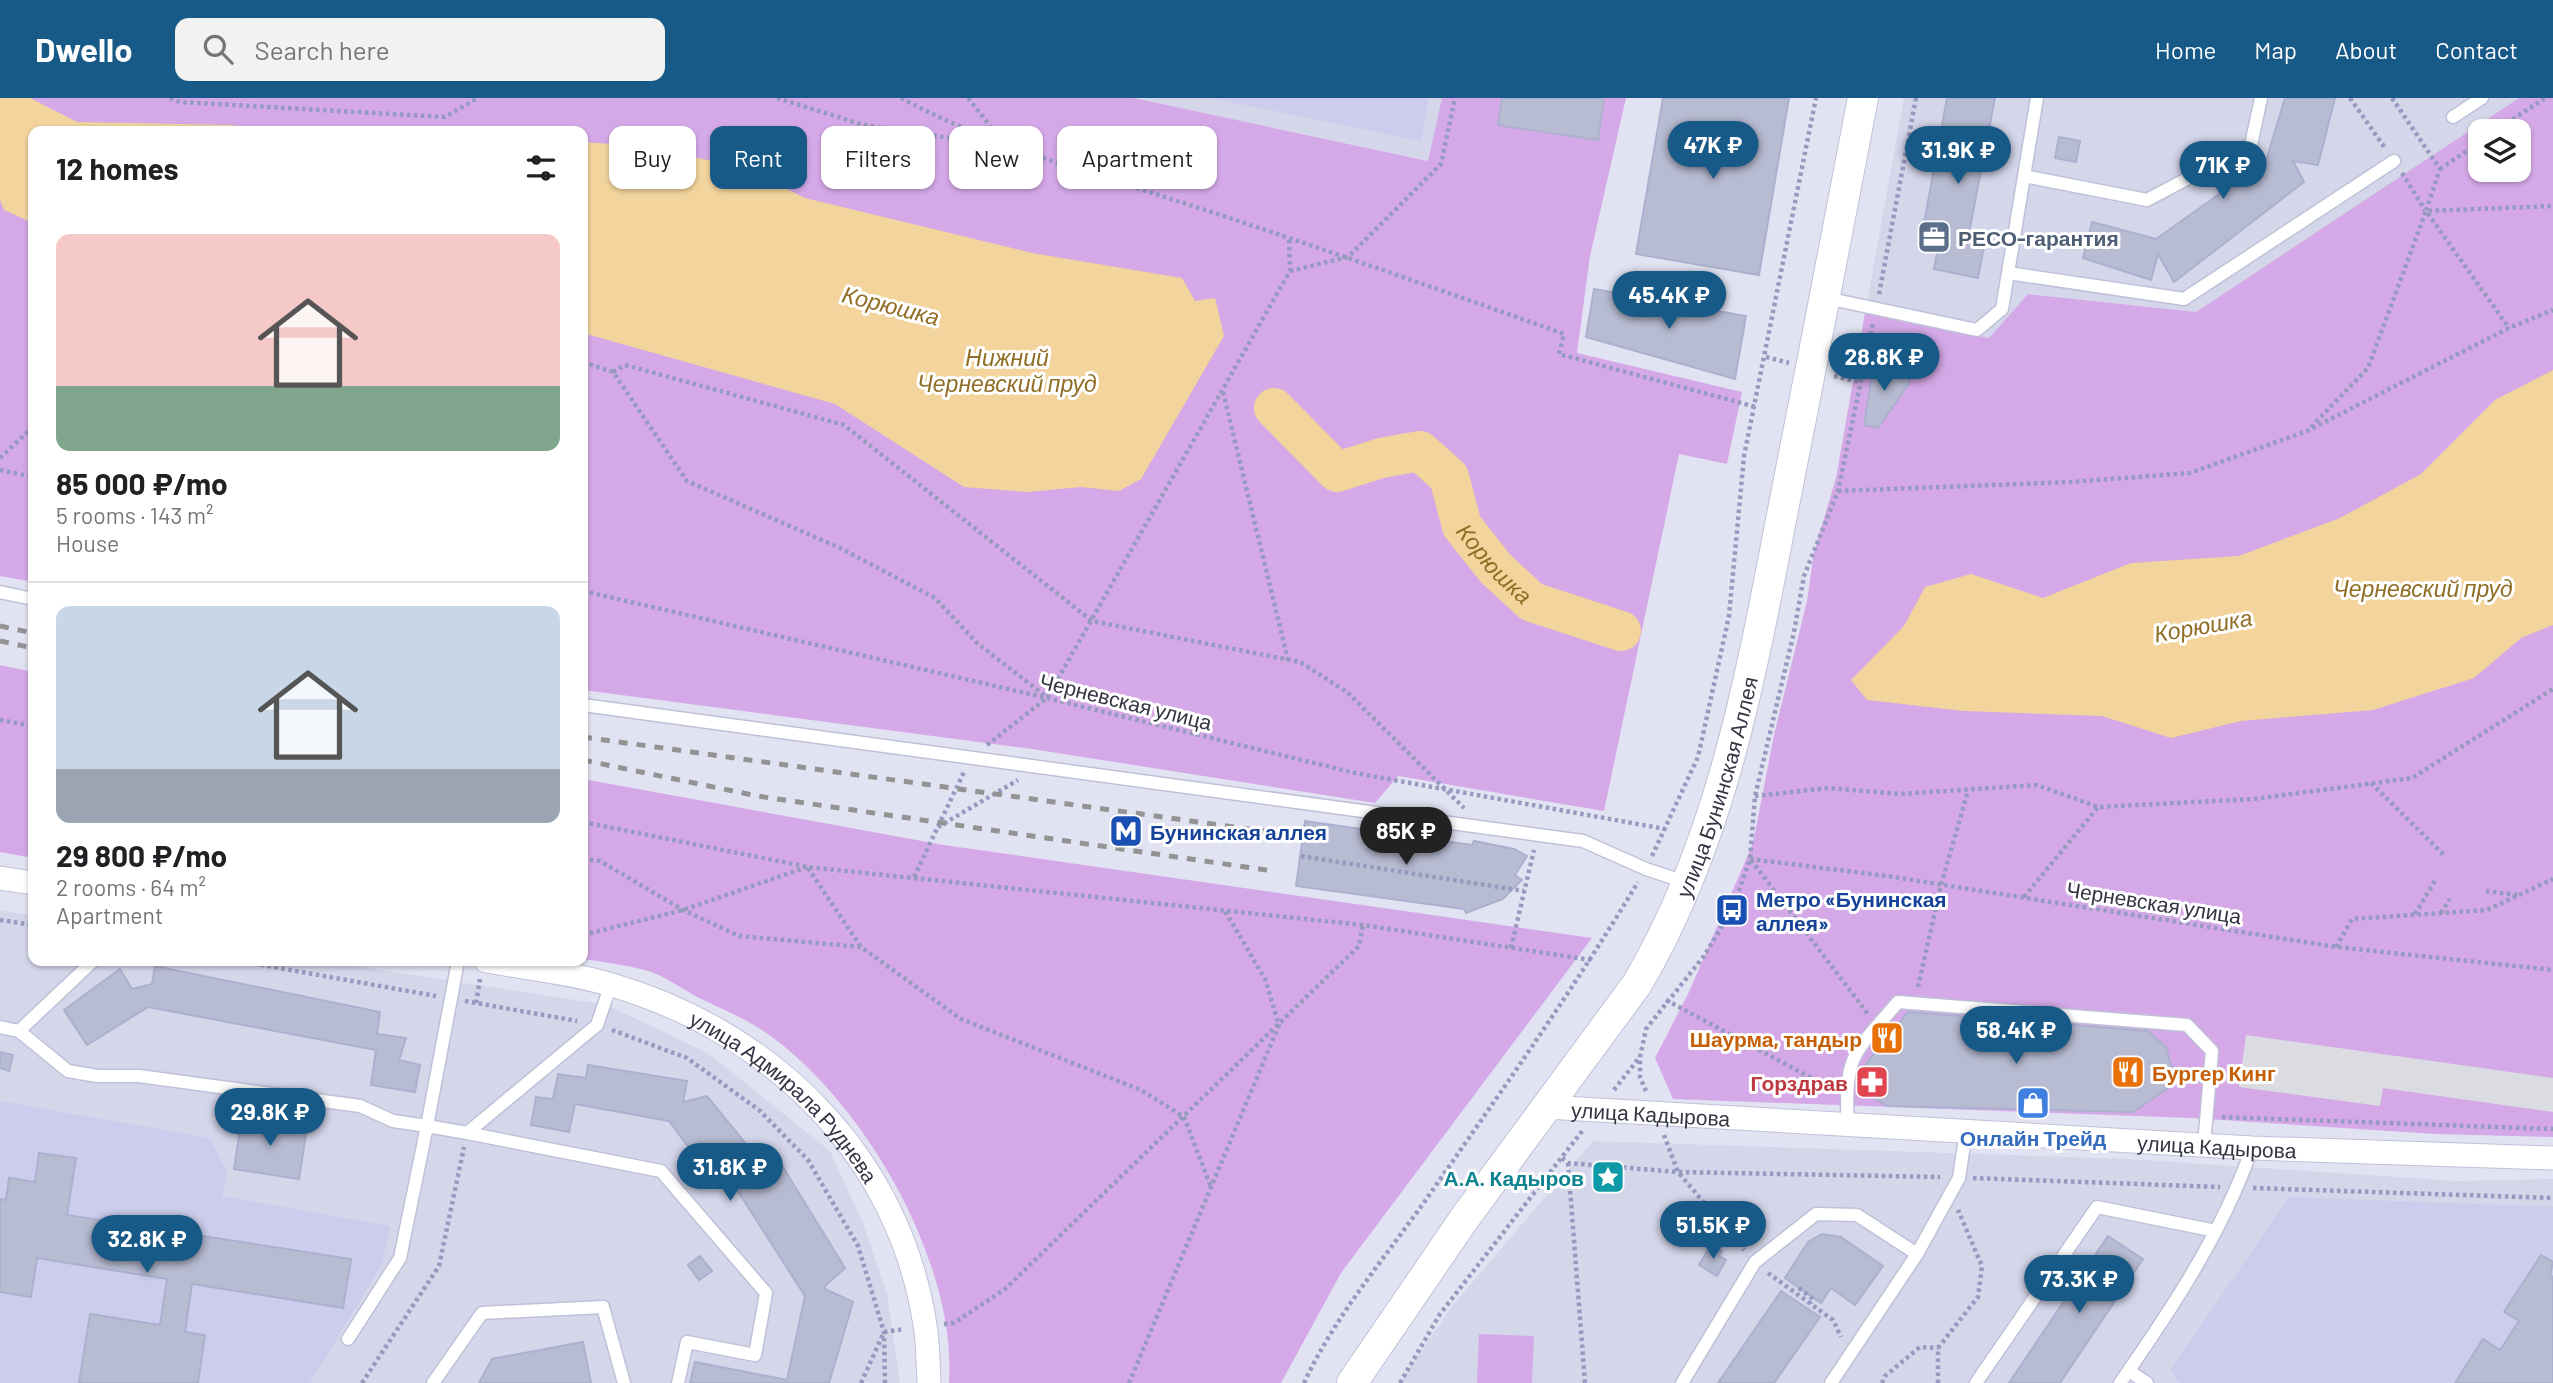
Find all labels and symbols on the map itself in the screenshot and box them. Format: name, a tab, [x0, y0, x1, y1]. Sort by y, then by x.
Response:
pin: 47K ₽	[1664, 122, 1762, 181]
pin: 31.9K ₽	[1893, 126, 2023, 186]
pin: 71K ₽	[2174, 141, 2272, 201]
office icon: РЕСО-гарантия	[1915, 218, 1953, 256]
place label: РЕСО-гарантия	[1958, 225, 2119, 250]
pin: 45.4K ₽	[1604, 272, 1734, 331]
water label: Корюшка	[839, 279, 943, 331]
pin: 28.8K ₽	[1819, 334, 1949, 393]
water label: Нижний Черневский пруд	[917, 343, 1097, 397]
water label: Корюшка	[1451, 517, 1538, 609]
water label: Черневский пруд	[2333, 574, 2513, 602]
water label: Корюшка	[2152, 603, 2254, 647]
street label: Черневская улица	[1037, 667, 1215, 735]
street label: улица Бунинская Аллея	[1670, 674, 1761, 901]
pin: 85K ₽	[1357, 808, 1455, 867]
metro station icon: Бунинская аллея	[1107, 812, 1145, 850]
place label: Бунинская аллея	[1150, 819, 1327, 844]
street label: Черневская улица	[2065, 876, 2244, 928]
place label: Метро «Бунинская аллея»	[1756, 886, 1947, 935]
bus stop icon: Метро «Бунинская аллея»	[1713, 891, 1751, 929]
street label: улица Адмирала Руднева	[686, 1005, 884, 1187]
pin: 58.4K ₽	[1951, 1006, 2081, 1066]
restaurant icon: Шаурма, тандыр	[1868, 1019, 1906, 1057]
place label: Шаурма, тандыр	[1690, 1026, 1862, 1051]
restaurant icon: Бургер Кинг	[2109, 1053, 2147, 1091]
place label: Бургер Кинг	[2152, 1060, 2276, 1085]
pharmacy icon: Горздрав	[1853, 1063, 1891, 1101]
place label: Горздрав	[1751, 1070, 1848, 1095]
shop icon: Онлайн Трейд	[2014, 1084, 2052, 1122]
pin: 29.8K ₽	[205, 1088, 335, 1148]
street label: улица Кадырова	[1571, 1096, 1731, 1130]
place label: Онлайн Трейд	[1960, 1125, 2106, 1150]
street label: улица Кадырова	[2137, 1129, 2297, 1162]
pin: 31.8K ₽	[665, 1144, 795, 1203]
place icon: А.А. Кадыров	[1589, 1158, 1627, 1196]
place label: А.А. Кадыров	[1444, 1165, 1584, 1190]
pin: 51.5K ₽	[1648, 1202, 1778, 1261]
pin: 32.8K ₽	[82, 1216, 212, 1275]
pin: 73.3K ₽	[2014, 1256, 2144, 1315]

